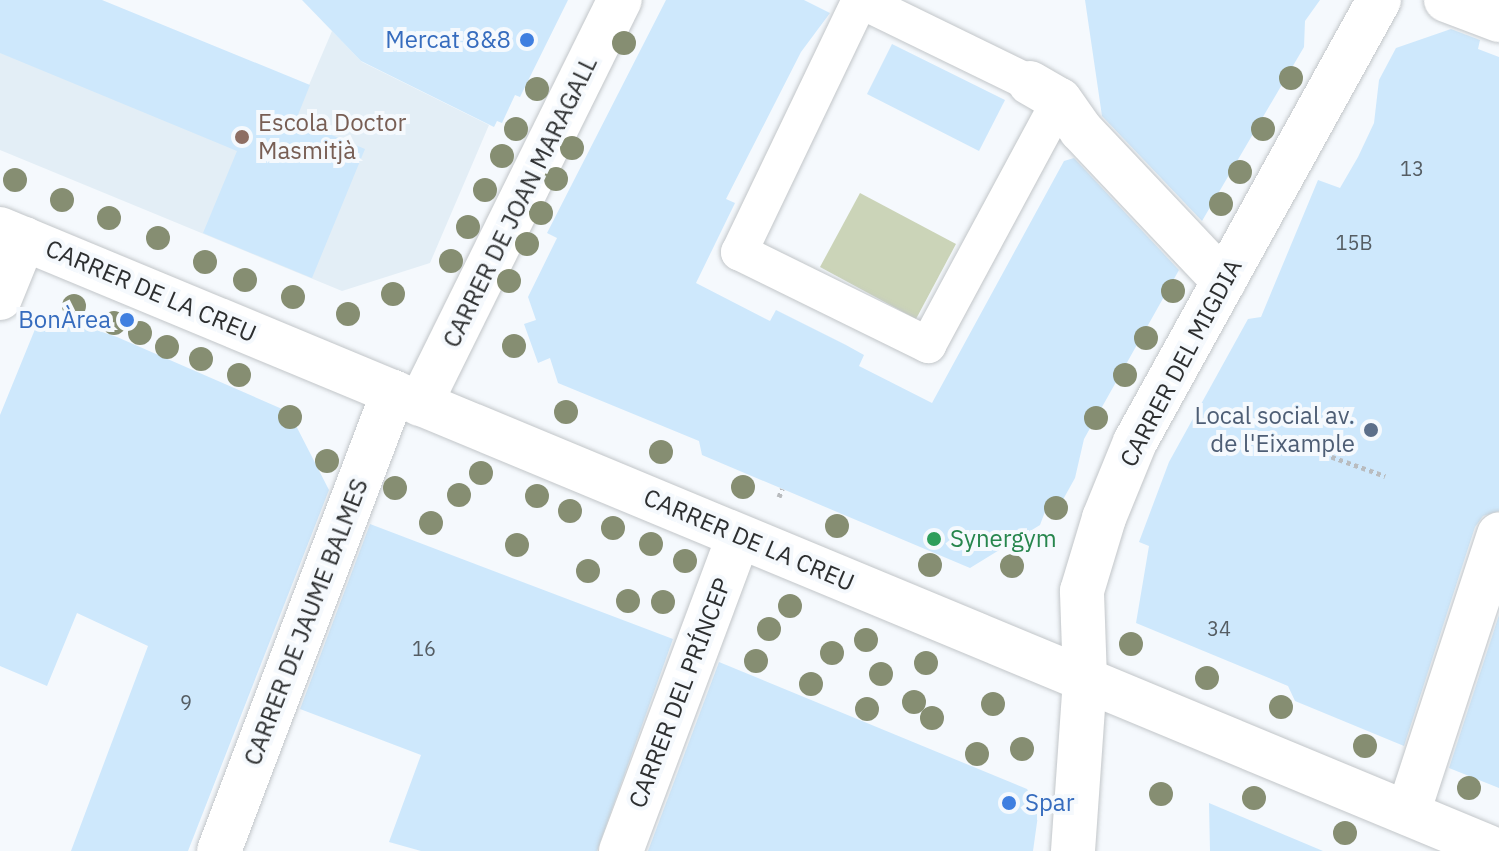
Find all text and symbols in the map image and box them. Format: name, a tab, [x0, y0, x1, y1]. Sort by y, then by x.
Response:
place label: Mercat 8&8	[385, 26, 511, 54]
marker: Mercat 8&8	[518, 31, 536, 49]
street label: CARRER DE JOAN MARAGALL	[437, 52, 603, 352]
place label: Escola Doctor Masmitjà	[258, 109, 406, 165]
marker: Escola Doctor Masmitjà	[233, 128, 251, 146]
house number: 13	[1400, 156, 1424, 180]
house number: 15B	[1335, 230, 1373, 254]
street label: CARRER DE LA CREU	[41, 234, 261, 348]
street label: CARRER DEL MIGDIA	[1114, 254, 1248, 472]
place label: BonÀrea	[18, 306, 111, 334]
marker: BonÀrea	[118, 311, 136, 329]
place label: Local social av. de l'Eixample	[1195, 402, 1355, 458]
marker: Local social av. de l'Eixample	[1362, 421, 1380, 439]
street label: CARRER DE JAUME BALMES	[238, 475, 374, 769]
street label: CARRER DE LA CREU	[639, 483, 859, 597]
place label: Synergym	[950, 525, 1057, 553]
marker: Synergym	[925, 530, 943, 548]
street label: CARRER DEL PRÍNCEP	[623, 574, 737, 812]
house number: 34	[1207, 616, 1231, 640]
house number: 16	[412, 636, 436, 660]
house number: 9	[180, 690, 192, 714]
place label: Spar	[1025, 789, 1074, 817]
marker: Spar	[1000, 794, 1018, 812]

